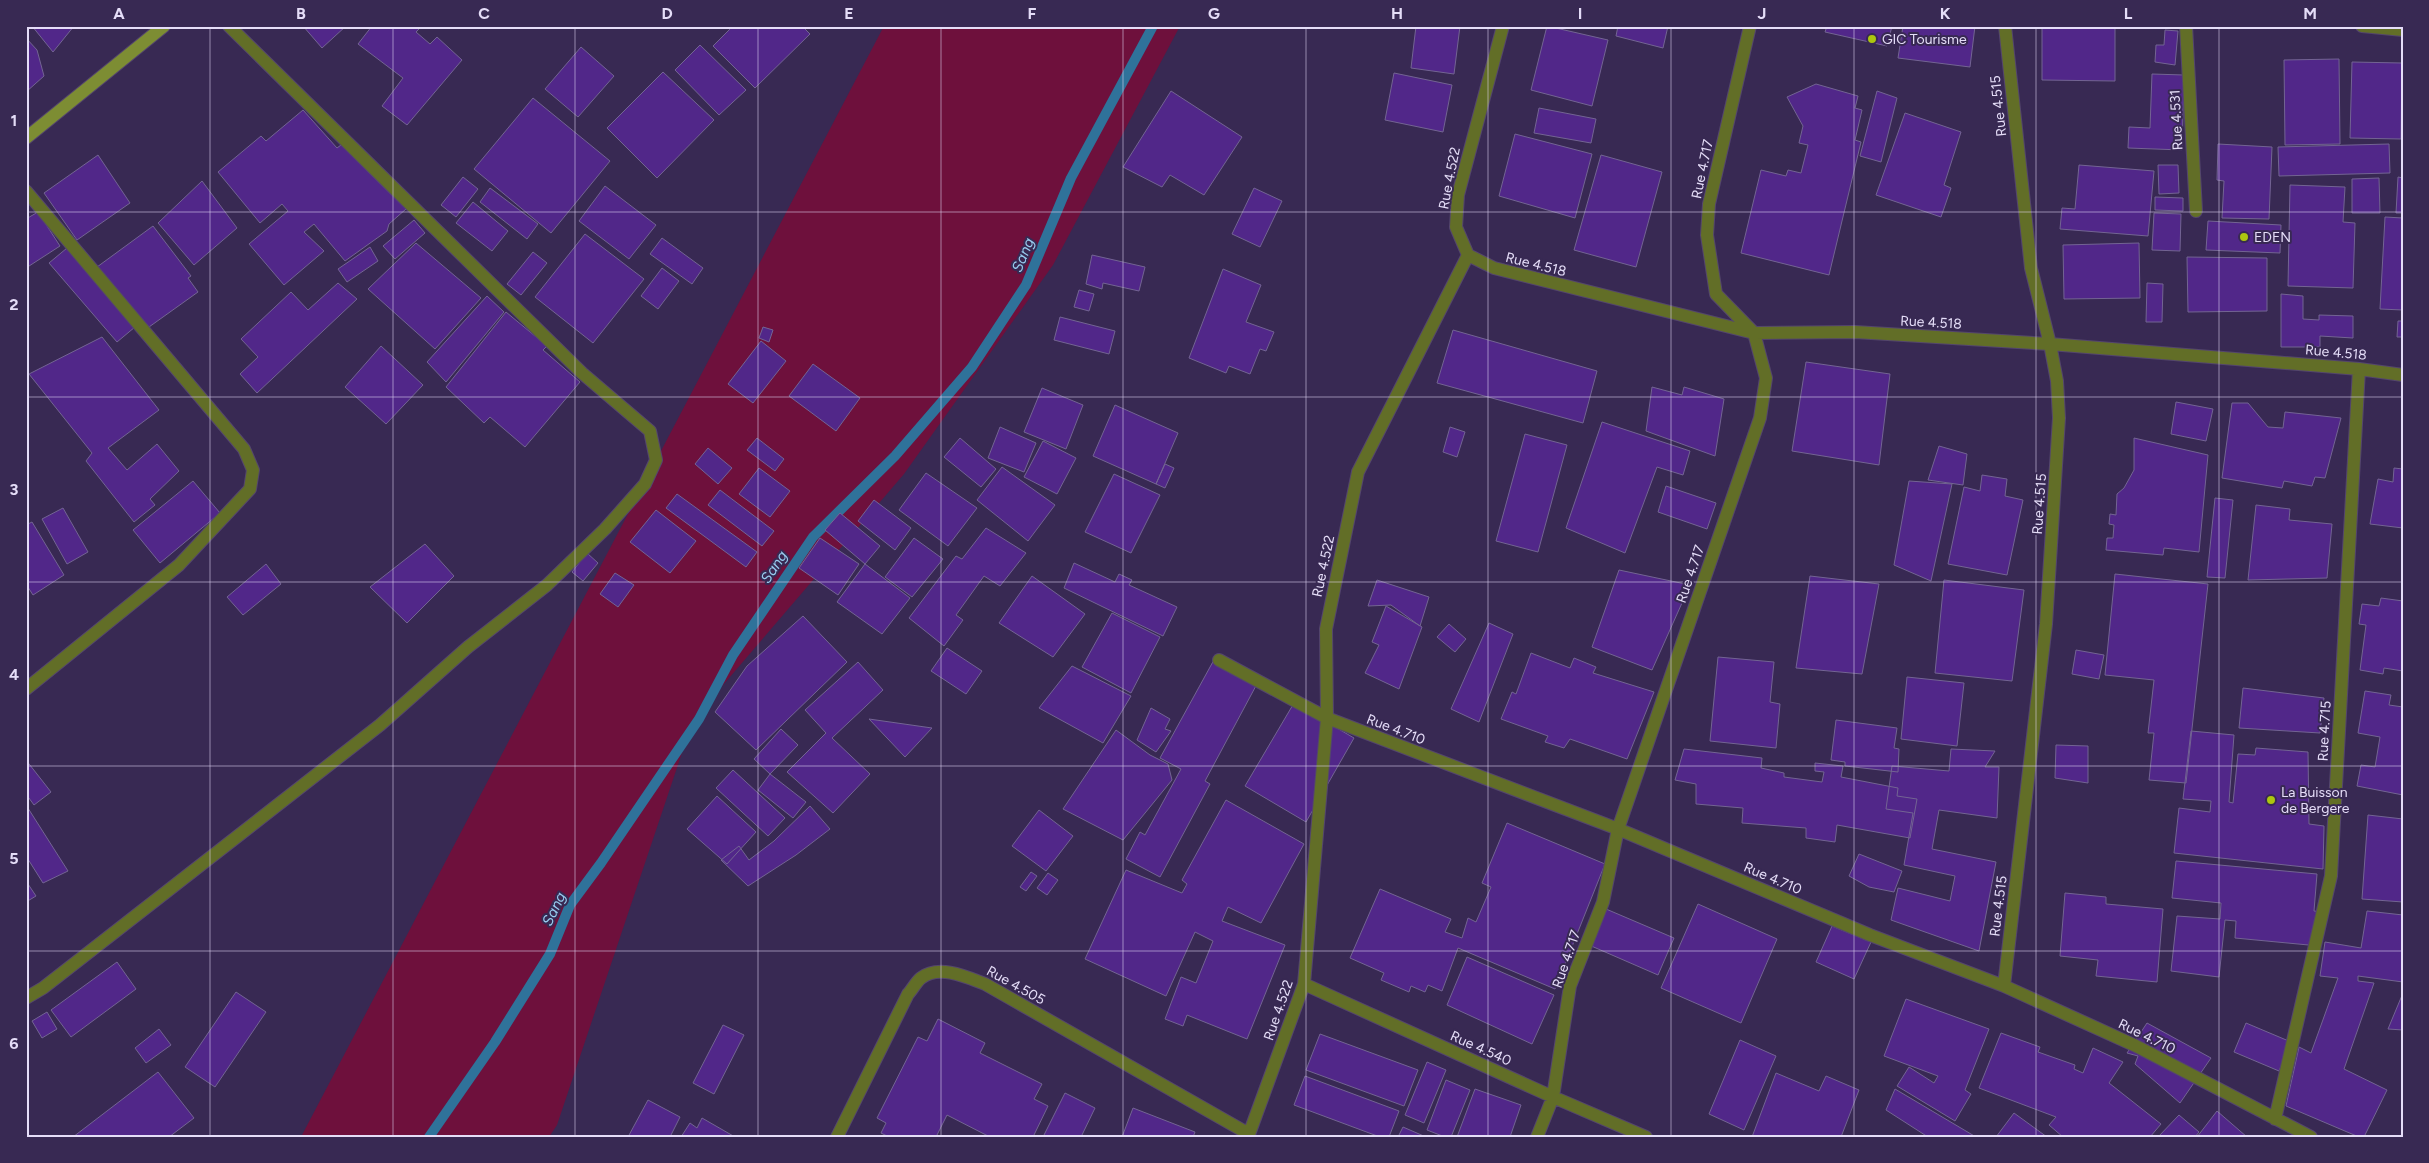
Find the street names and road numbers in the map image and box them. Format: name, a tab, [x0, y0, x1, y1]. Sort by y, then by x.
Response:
street label: Rue 4.515	[1987, 75, 2010, 137]
street label: Rue 4.531	[2166, 89, 2187, 151]
street label: Rue 4.717	[1688, 137, 1717, 200]
street label: Rue 4.522	[1435, 146, 1464, 211]
street label: Rue 4.518	[1504, 249, 1568, 280]
street label: Rue 4.518	[1900, 312, 1962, 333]
street label: Rue 4.518	[2304, 341, 2367, 364]
street label: Rue 4.515	[2029, 473, 2050, 535]
street label: Rue 4.522	[1309, 534, 1338, 599]
street label: Rue 4.717	[1673, 543, 1708, 605]
street label: Rue 4.715	[2314, 700, 2335, 762]
street label: Rue 4.710	[1364, 711, 1428, 748]
street label: Rue 4.710	[1741, 859, 1804, 898]
street label: Rue 4.515	[1986, 875, 2011, 937]
street label: Rue 4.717	[1549, 928, 1584, 990]
street label: Rue 4.505	[983, 962, 1048, 1008]
street label: Rue 4.522	[1260, 978, 1297, 1043]
street label: Rue 4.710	[2115, 1015, 2178, 1058]
street label: Rue 4.540	[1448, 1027, 1514, 1069]

